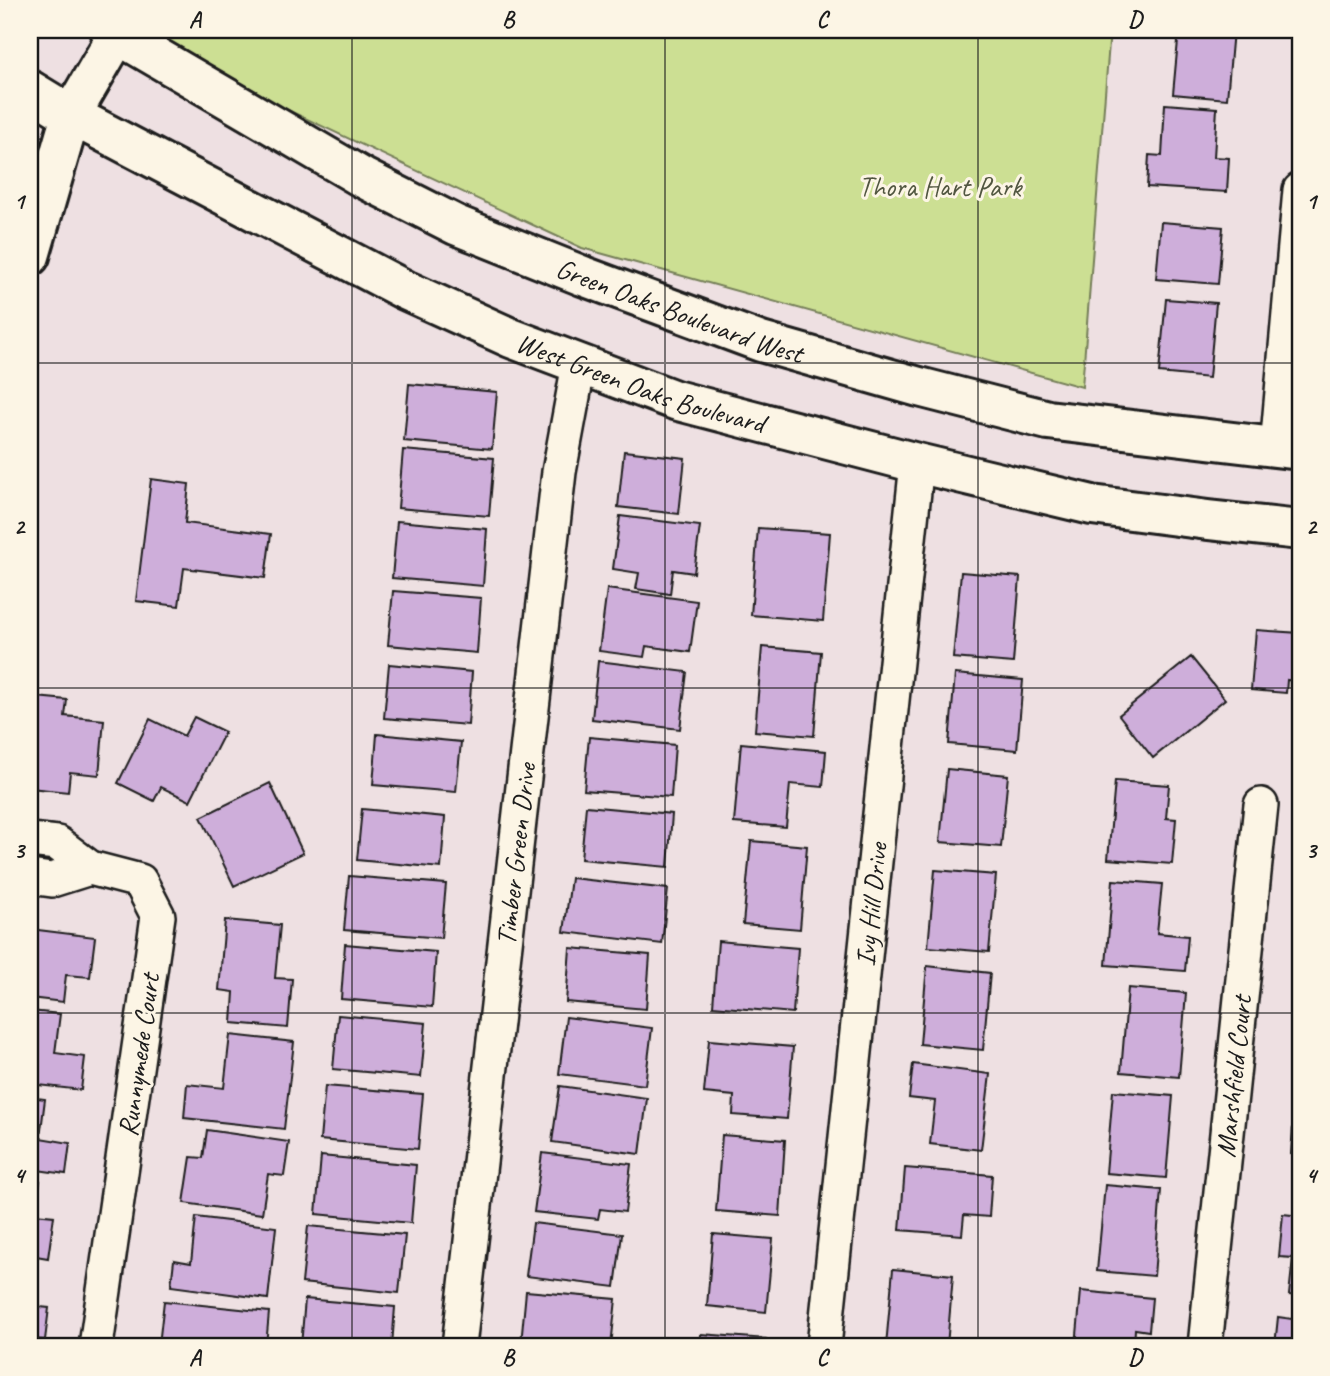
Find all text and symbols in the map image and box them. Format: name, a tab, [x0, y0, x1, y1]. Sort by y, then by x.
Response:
text: A	[189, 5, 203, 34]
text: B	[502, 5, 516, 34]
text: C	[817, 5, 831, 34]
text: D	[1128, 5, 1144, 34]
park label: Thora Hart Park	[859, 169, 1023, 204]
text: 1	[14, 187, 27, 216]
text: 1	[1306, 187, 1319, 216]
street label: Green Oaks Boulevard West	[551, 250, 809, 372]
street label: West Green Oaks Boulevard	[512, 325, 772, 442]
text: 2	[14, 512, 27, 541]
text: 2	[1306, 512, 1319, 541]
street label: Timber Green Drive	[488, 759, 544, 947]
text: 3	[14, 836, 27, 865]
text: 3	[1306, 836, 1319, 865]
street label: Ivy Hill Drive	[847, 839, 895, 968]
street label: Runnymede Court	[110, 969, 168, 1139]
street label: Marshfield Court	[1208, 991, 1259, 1159]
text: 4	[14, 1161, 27, 1190]
text: 4	[1306, 1161, 1319, 1190]
text: A	[189, 1343, 203, 1372]
text: B	[502, 1343, 516, 1372]
text: C	[817, 1343, 831, 1372]
text: D	[1128, 1343, 1144, 1372]

